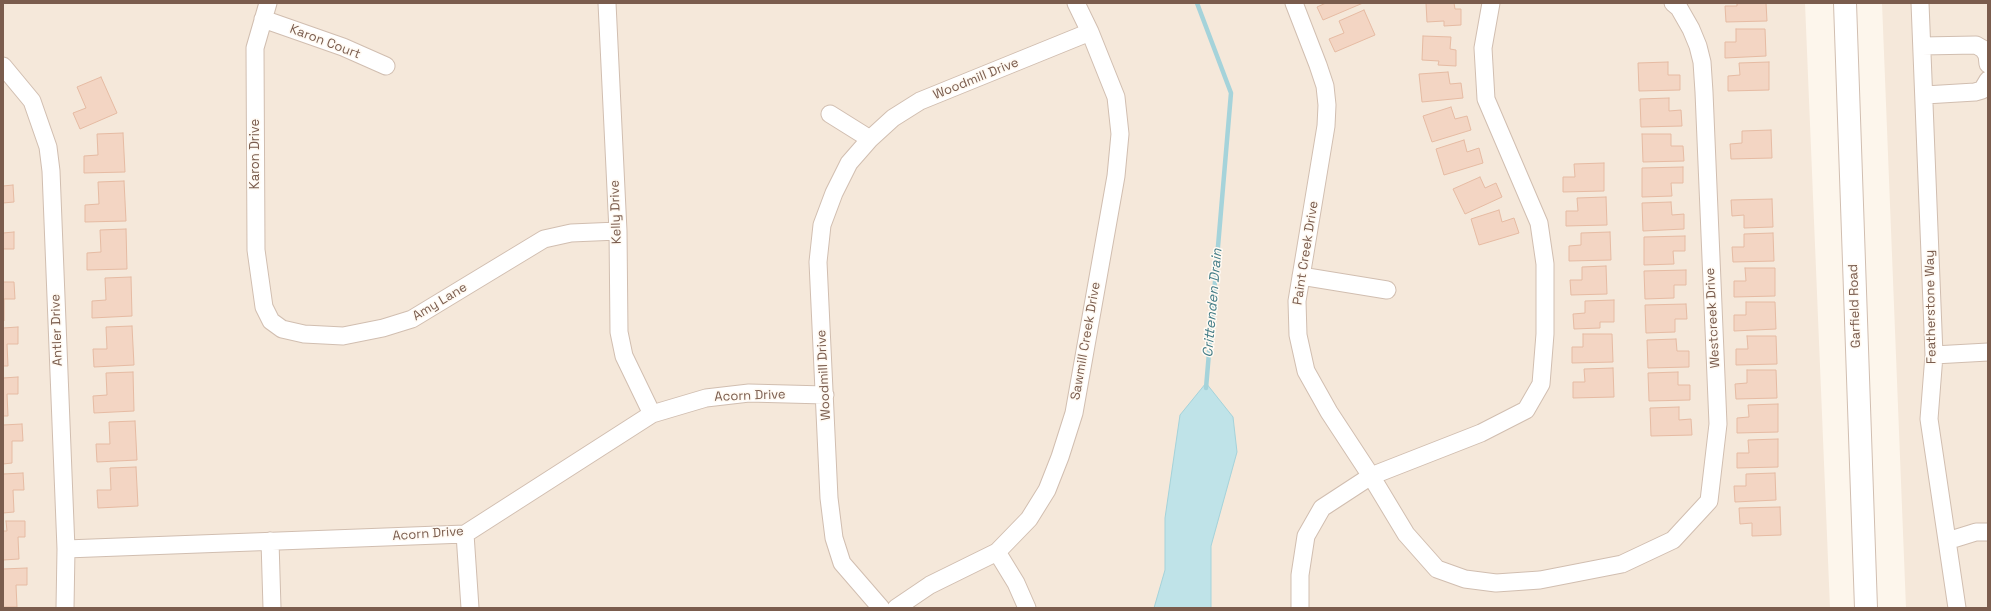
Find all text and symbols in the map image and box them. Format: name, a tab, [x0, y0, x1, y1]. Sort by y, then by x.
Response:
street label: Karon Court	[287, 21, 363, 63]
street label: Woodmill Drive	[931, 55, 1021, 103]
street label: Karon Drive	[247, 119, 263, 189]
street label: Kelly Drive	[607, 180, 625, 244]
street label: Paint Creek Drive	[1290, 200, 1322, 306]
water label: Crittenden Drain	[1200, 248, 1226, 358]
street label: Featherstone Way	[1922, 250, 1940, 364]
street label: Garfield Road	[1846, 264, 1864, 348]
street label: Westcreek Drive	[1703, 267, 1723, 369]
street label: Amy Lane	[410, 280, 470, 324]
street label: Sawmill Creek Drive	[1068, 281, 1104, 401]
street label: Antler Drive	[48, 294, 66, 366]
street label: Woodmill Drive	[814, 329, 834, 421]
street label: Acorn Drive	[714, 387, 786, 405]
street label: Acorn Drive	[392, 524, 464, 544]

